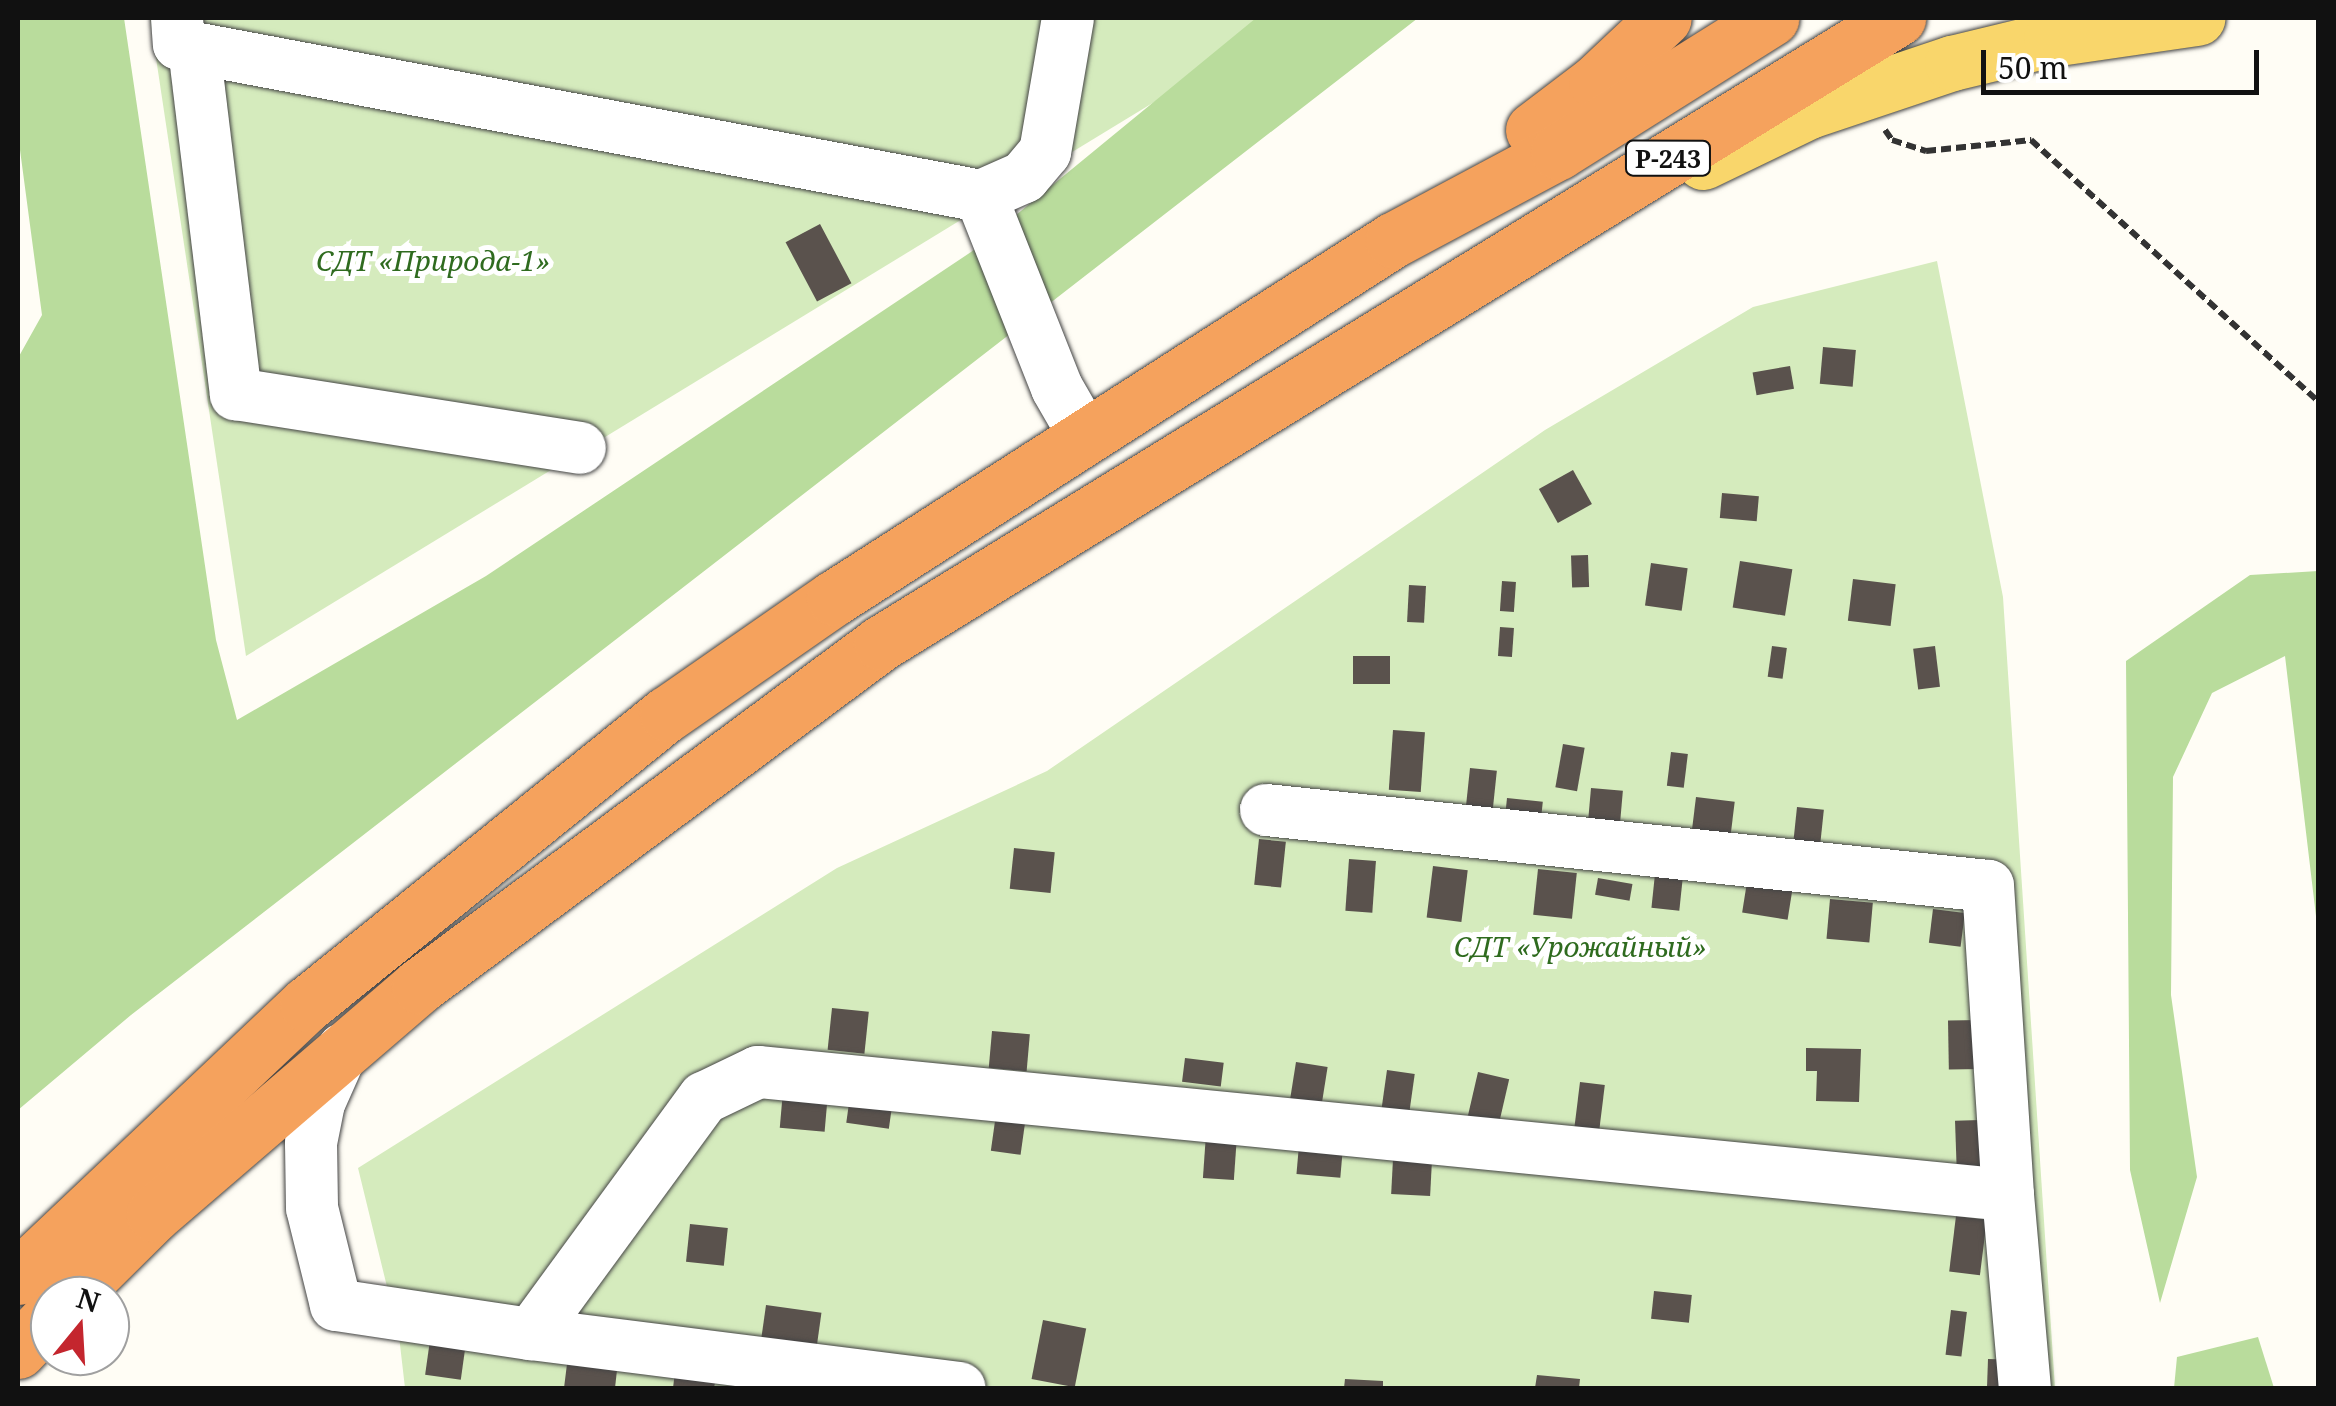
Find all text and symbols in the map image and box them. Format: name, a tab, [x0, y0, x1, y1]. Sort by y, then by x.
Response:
scale bar	[1986, 30, 2264, 92]
text: 50 m	[1998, 47, 2068, 88]
road number: Р-243	[1623, 138, 1713, 178]
park label: СДТ «Природа-1»	[316, 243, 550, 277]
park label: СДТ «Урожайный»	[1453, 929, 1707, 963]
north arrow	[30, 1276, 130, 1376]
text: N	[72, 1278, 105, 1321]

